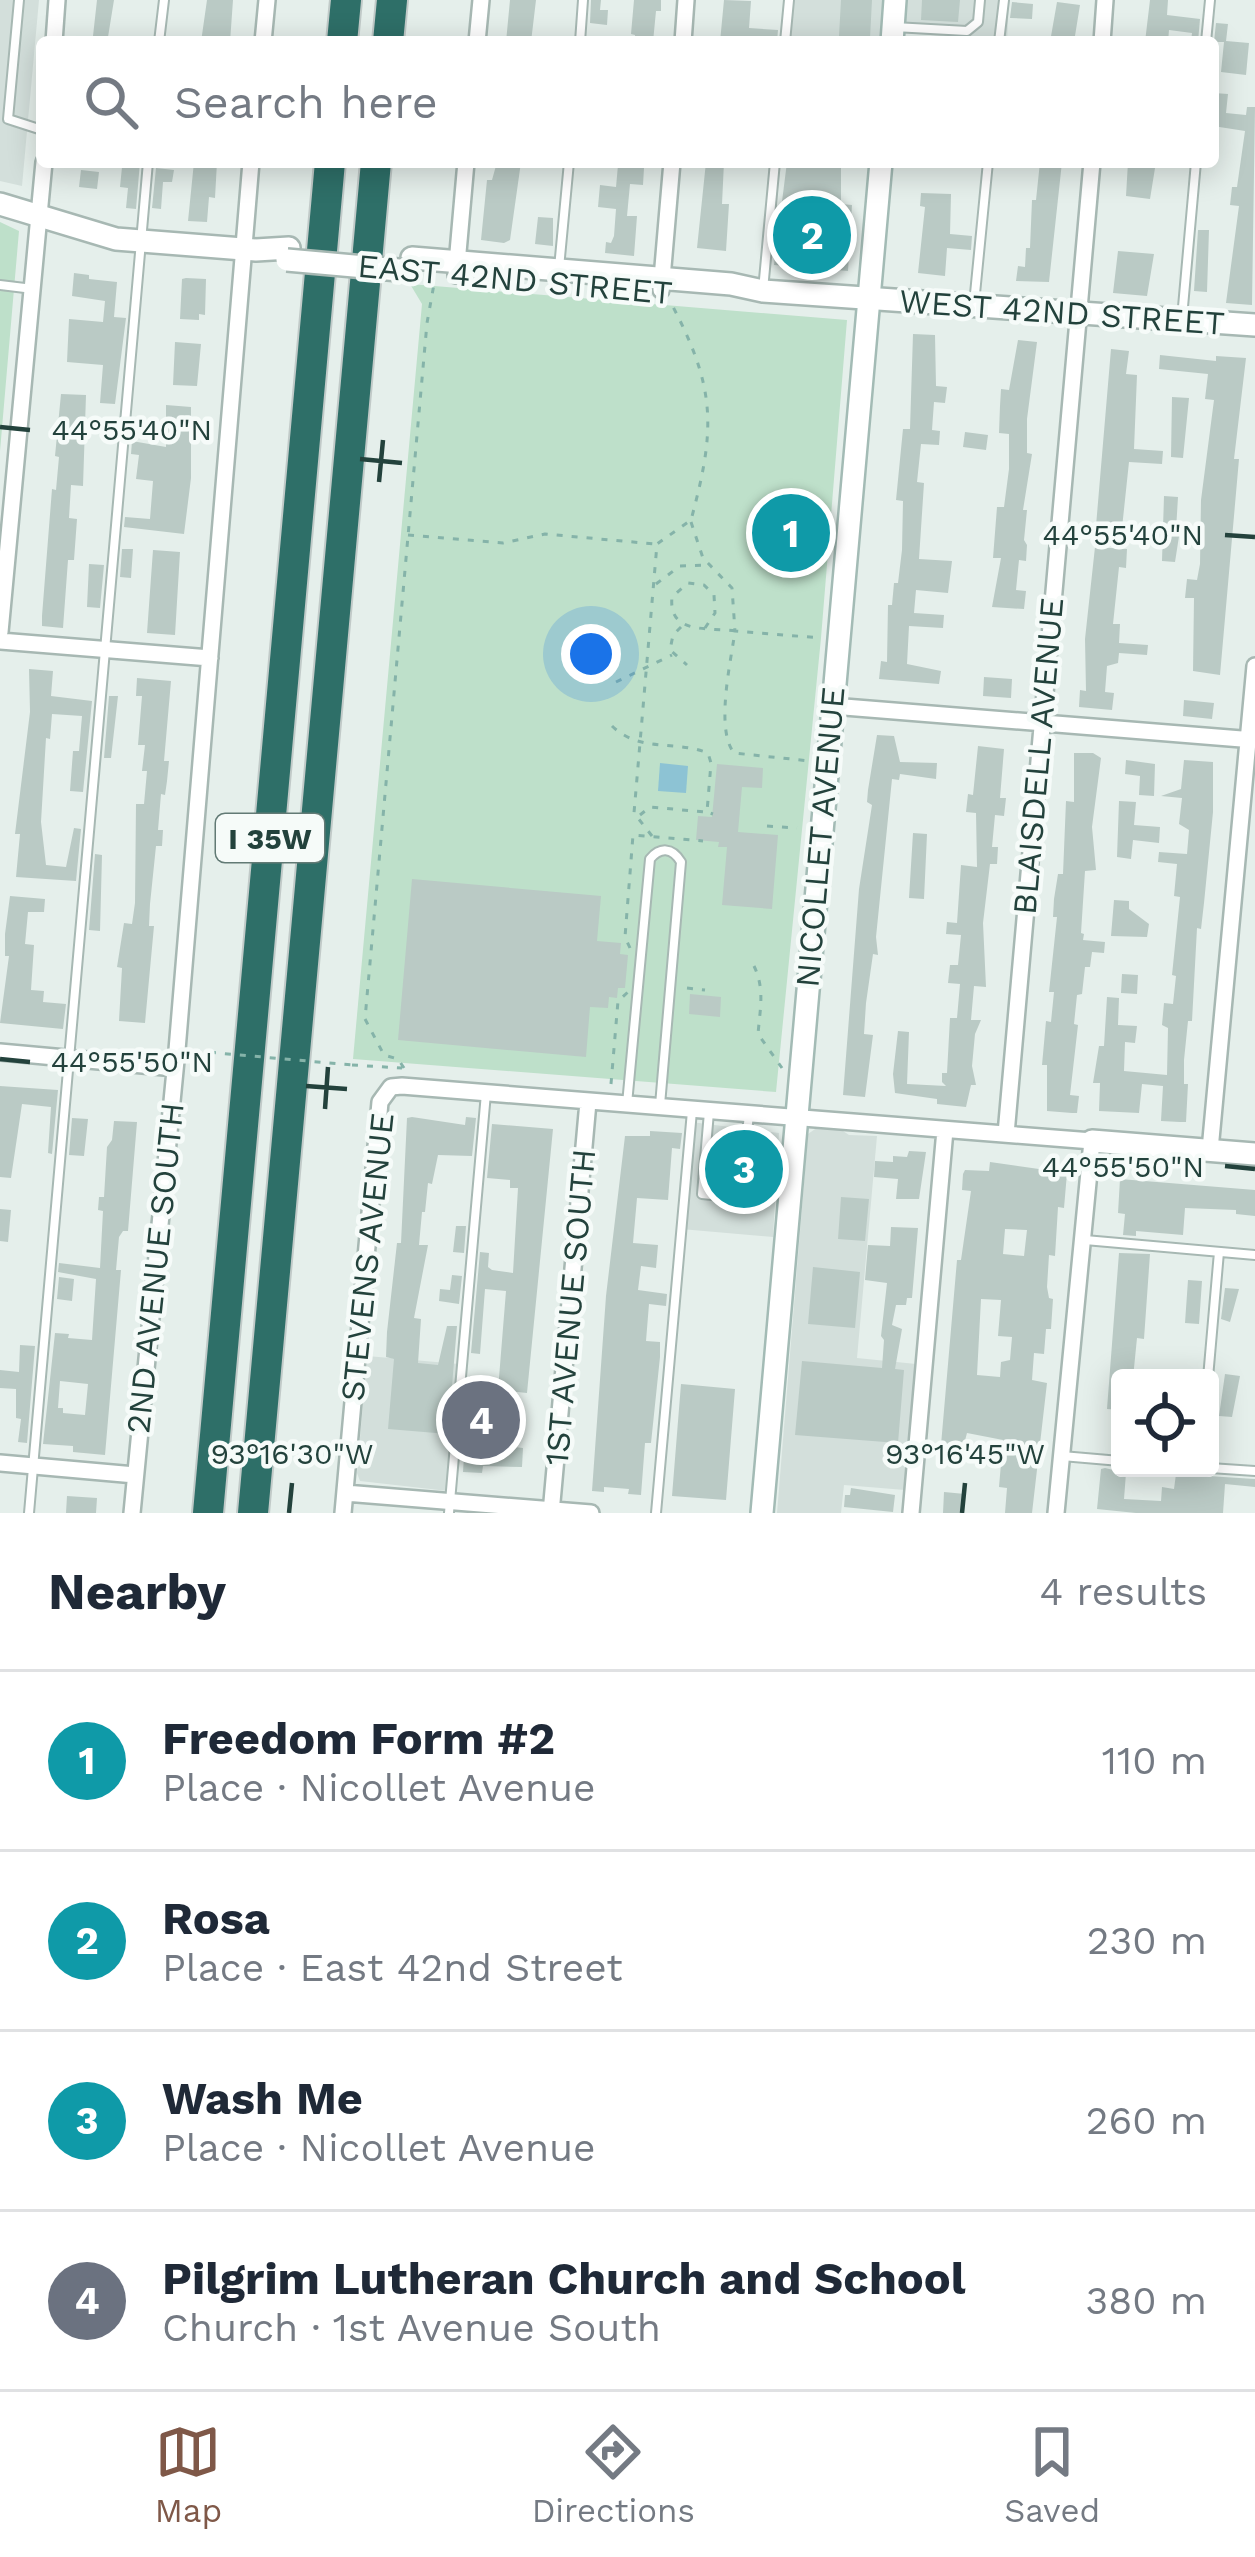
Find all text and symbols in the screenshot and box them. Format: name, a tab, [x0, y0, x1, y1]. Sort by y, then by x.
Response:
search box	[36, 36, 1219, 168]
icon: search	[78, 69, 144, 135]
text: Search here	[174, 76, 438, 129]
pin: 2	[773, 190, 851, 280]
street label: EAST 42ND STREET	[356, 246, 674, 312]
street label: WEST 42ND STREET	[898, 281, 1226, 343]
text: 44°55'40"N	[52, 412, 212, 447]
pin: 1	[752, 488, 830, 578]
text: 44°55'40"N	[1043, 517, 1203, 552]
street label: BLAISDELL AVENUE	[1005, 596, 1071, 916]
your location	[561, 624, 621, 684]
street label: NICOLLET AVENUE	[787, 685, 853, 989]
road number: I 35W	[216, 814, 324, 862]
text: 44°55'50"N	[51, 1044, 213, 1079]
street label: 2ND AVENUE SOUTH	[118, 1101, 192, 1435]
street label: STEVENS AVENUE	[332, 1111, 402, 1403]
pin: 3	[705, 1124, 783, 1214]
street label: 1ST AVENUE SOUTH	[537, 1147, 603, 1467]
text: 44°55'50"N	[1042, 1149, 1204, 1184]
map controls	[1111, 1369, 1219, 1477]
button: locate	[1111, 1369, 1219, 1477]
pin: 4	[442, 1375, 520, 1465]
text: 93°16'30"W	[210, 1436, 374, 1471]
text: 93°16'45"W	[885, 1436, 1045, 1471]
text: Nearby	[48, 1562, 226, 1621]
text: 4 results	[1039, 1569, 1207, 1614]
text: Freedom Form #2	[162, 1712, 555, 1765]
text: 1	[79, 1738, 95, 1783]
text: 110 m	[1102, 1738, 1207, 1783]
text: Place · Nicollet Avenue	[162, 1765, 596, 1810]
text: Rosa	[162, 1892, 270, 1945]
text: 2	[75, 1918, 99, 1963]
text: 230 m	[1087, 1918, 1207, 1963]
text: Place · East 42nd Street	[162, 1945, 623, 1990]
text: Wash Me	[162, 2072, 363, 2125]
text: 3	[75, 2098, 99, 2143]
text: 260 m	[1086, 2098, 1207, 2143]
text: Place · Nicollet Avenue	[162, 2125, 596, 2170]
text: Pilgrim Lutheran Church and School	[162, 2252, 965, 2305]
text: 4	[74, 2278, 100, 2323]
text: 380 m	[1086, 2278, 1207, 2323]
text: Church · 1st Avenue South	[162, 2305, 661, 2350]
tab: Map	[155, 2419, 222, 2530]
tab: Directions	[532, 2419, 695, 2530]
tab: Saved	[1004, 2419, 1100, 2530]

